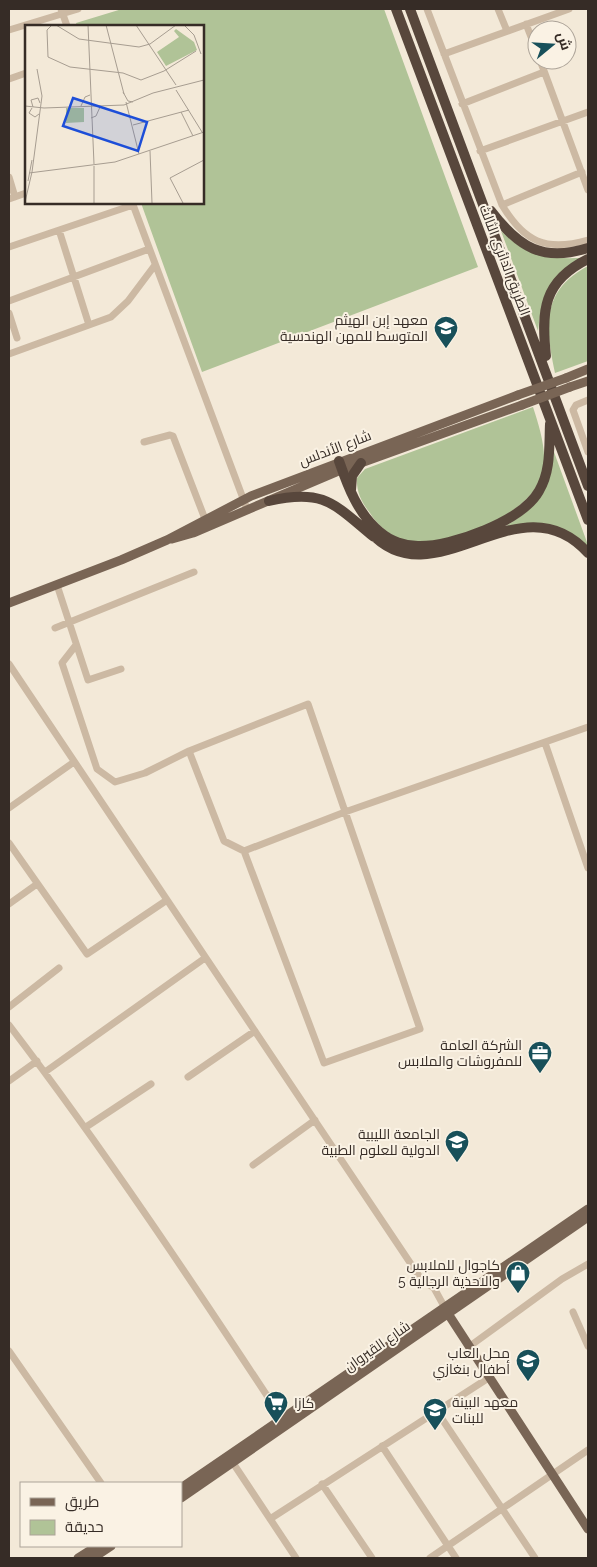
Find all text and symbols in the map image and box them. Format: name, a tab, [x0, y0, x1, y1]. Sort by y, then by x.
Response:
north arrow	[527, 20, 577, 70]
inset map	[25, 25, 204, 204]
text: ش	[553, 30, 575, 52]
street label: الطريق الدائري الثالث	[473, 202, 533, 319]
place label: معهد إبن الهيثم المتوسط للمهن الهندسية	[280, 312, 428, 344]
school or university icon: معهد إبن الهيثم المتوسط للمهن الهندسية	[433, 315, 459, 349]
street label: شارع الأندلس	[297, 427, 374, 470]
place label: الشركة العامة للمفروشات والملابس	[398, 1037, 522, 1069]
office icon: الشركة العامة للمفروشات والملابس	[527, 1040, 553, 1074]
place label: الجامعة الليبية الدولية للعلوم الطبية	[321, 1126, 440, 1160]
school or university icon: الجامعة الليبية الدولية للعلوم الطبية	[444, 1129, 470, 1163]
place label: كاجوال للملابس والاحذية الرجالية 5	[398, 1257, 500, 1289]
shop icon: كاجوال للملابس والاحذية الرجالية 5	[505, 1260, 531, 1294]
street label: شارع القيروان	[341, 1318, 413, 1375]
place label: محل العاب أطفال بنغازي	[433, 1345, 510, 1381]
school or university icon: محل العاب أطفال بنغازي	[515, 1348, 541, 1382]
supermarket icon: كازا	[263, 1390, 289, 1424]
place label: معهد البينة للبنات	[452, 1394, 518, 1426]
place label: كازا	[294, 1395, 314, 1411]
school or university icon: معهد البينة للبنات	[422, 1397, 448, 1431]
legend	[20, 1482, 182, 1547]
text: طريق	[65, 1493, 99, 1512]
text: حديقة	[65, 1518, 104, 1536]

